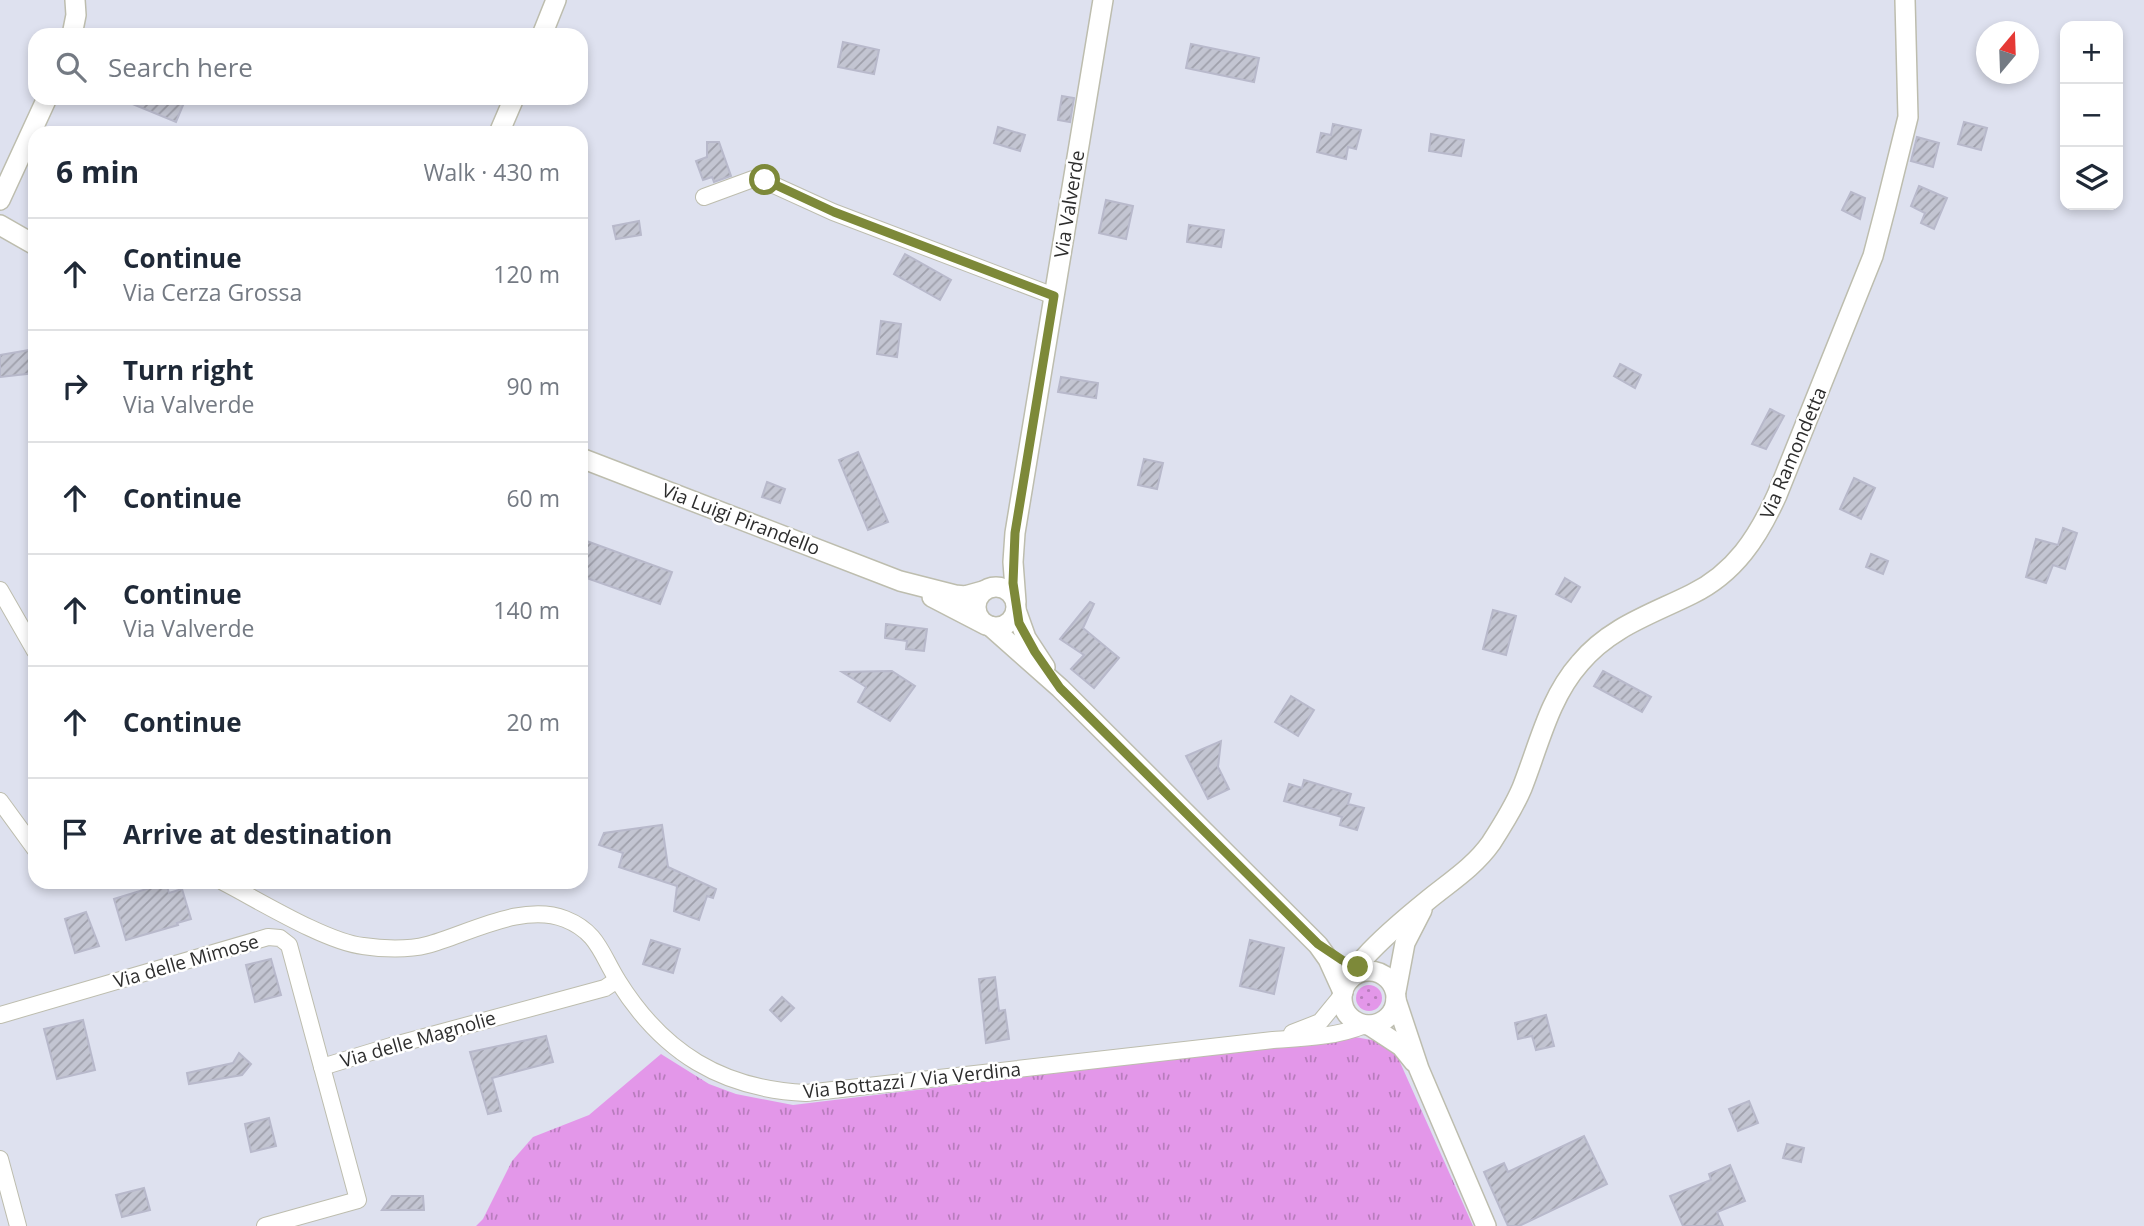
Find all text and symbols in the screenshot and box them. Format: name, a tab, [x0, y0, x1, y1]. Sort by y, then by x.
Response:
north arrow	[1976, 21, 2039, 84]
map controls	[2060, 21, 2123, 210]
button: +	[2060, 21, 2123, 84]
search box	[28, 28, 588, 105]
icon: search	[52, 48, 90, 86]
text: Search here	[108, 49, 253, 85]
button: −	[2060, 84, 2123, 147]
button: layers	[2060, 147, 2123, 210]
street label: Via Valverde	[1048, 148, 1090, 260]
text: 6 min	[56, 151, 139, 192]
text: Walk · 430 m	[423, 156, 560, 188]
route start	[749, 164, 780, 195]
text: Continue	[123, 240, 242, 276]
icon: ahead	[56, 255, 94, 293]
text: 120 m	[493, 258, 560, 290]
text: Via Cerza Grossa	[123, 276, 302, 308]
text: Turn right	[123, 352, 254, 388]
icon: right	[56, 367, 94, 405]
text: 90 m	[506, 370, 560, 402]
street label: Via Ramondetta	[1753, 383, 1833, 523]
text: Via Valverde	[123, 388, 254, 420]
street label: Via Luigi Pirandello	[658, 477, 824, 561]
icon: ahead	[56, 479, 94, 517]
text: Continue	[123, 480, 242, 516]
text: 60 m	[506, 482, 560, 514]
text: Continue	[123, 576, 242, 612]
icon: ahead	[56, 591, 94, 629]
text: 140 m	[493, 594, 560, 626]
text: Via Valverde	[123, 612, 254, 644]
icon: ahead	[56, 703, 94, 741]
text: Continue	[123, 704, 242, 740]
text: 20 m	[506, 706, 560, 738]
icon: arrive	[56, 815, 94, 853]
text: Arrive at destination	[123, 816, 392, 852]
street label: Via delle Mimose	[110, 928, 262, 994]
route end	[1342, 951, 1373, 982]
street label: Via delle Magnolie	[337, 1004, 499, 1074]
street label: Via Bottazzi / Via Verdina	[802, 1056, 1022, 1104]

